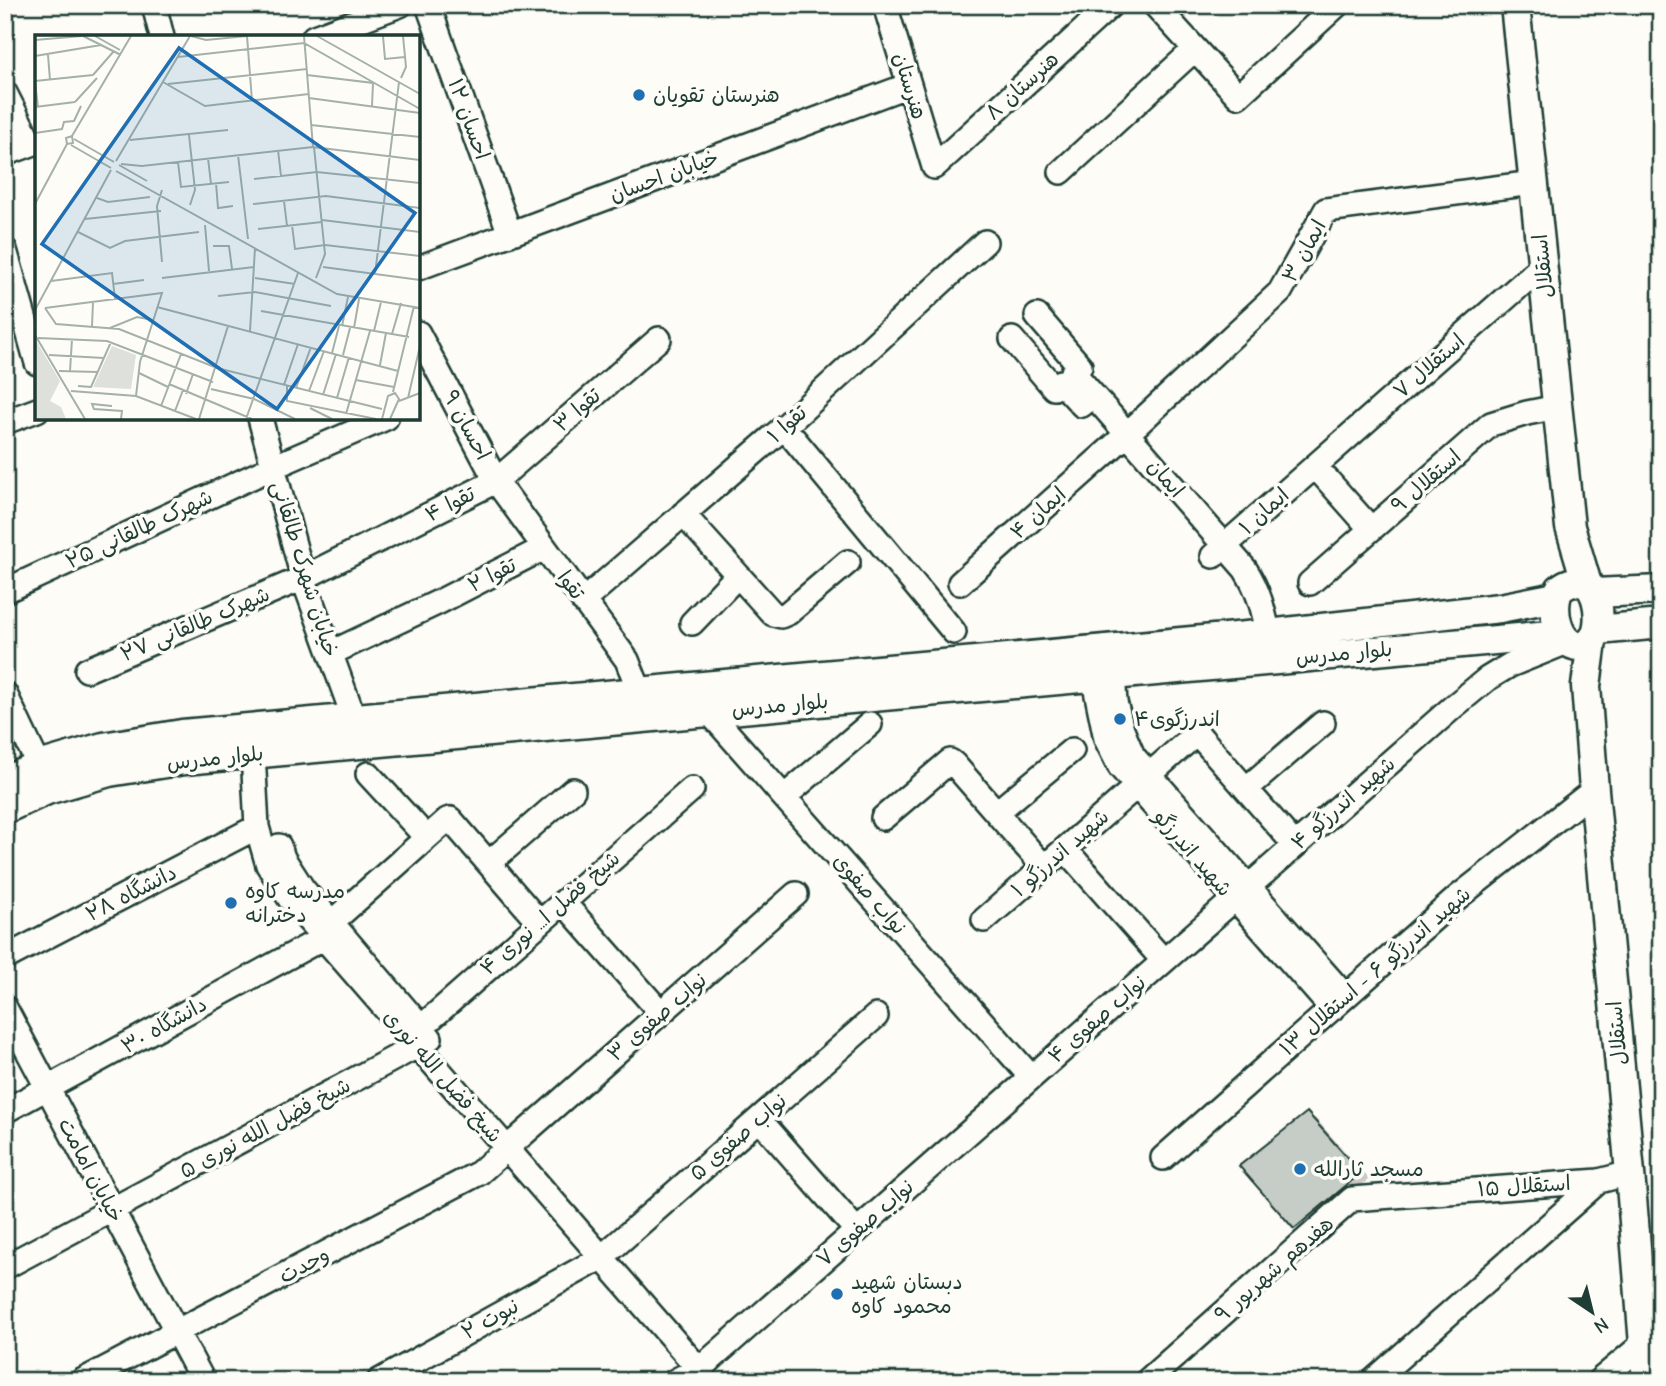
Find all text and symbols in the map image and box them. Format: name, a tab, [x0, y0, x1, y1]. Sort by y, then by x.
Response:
inset map	[35, 35, 420, 420]
street label: هنرستان ۸	[980, 47, 1064, 125]
street label: هنرستان	[889, 50, 931, 122]
street label: احسان ۱۲	[443, 75, 495, 163]
place label: هنرستان تقویان	[653, 83, 780, 108]
marker: هنرستان تقویان	[631, 87, 647, 103]
street label: خیابان احسان	[606, 145, 722, 208]
street label: ایمان ۳	[1277, 216, 1331, 286]
street label: استقلال	[1528, 233, 1558, 299]
street label: استقلال ۷	[1389, 329, 1469, 403]
street label: تقوا ۳	[549, 383, 607, 438]
street label: احسان ۹	[439, 386, 495, 464]
street label: تقوا ۱	[762, 400, 813, 449]
street label: استقلال ۹	[1386, 444, 1466, 518]
street label: ایمان	[1143, 454, 1189, 502]
street label: خیابان شهرک طالقانی	[265, 478, 343, 660]
street label: تقوا ۴	[421, 481, 480, 528]
street label: ایمان ۴	[1005, 482, 1071, 544]
street label: ایمان ۱	[1234, 483, 1294, 539]
street label: شهرک طالقانی ۲۵	[62, 484, 217, 575]
street label: تقوا ۲	[464, 552, 521, 598]
street label: تقوا	[552, 566, 590, 605]
street label: شهرک طالقانی ۲۷	[117, 582, 274, 668]
street label: بلوار مدرس	[1295, 637, 1393, 670]
street label: بلوار مدرس	[731, 689, 829, 722]
place label: اندرزگوی۴	[1134, 707, 1220, 732]
marker: اندرزگوی۴	[1112, 711, 1128, 727]
street label: بلوار مدرس	[166, 741, 265, 776]
street label: شهید اندرزگو ۴	[1286, 751, 1400, 855]
street label: شهید اندرزگو	[1147, 803, 1237, 902]
street label: شهید اندرزگو ۱	[1006, 804, 1114, 903]
street label: شیخ فضل ا... نوری ۴	[475, 846, 626, 982]
street label: نواب صفوی	[828, 849, 911, 940]
street label: دانشگاه ۲۸	[82, 860, 180, 926]
place label: مدرسه کاوه دخترانه	[245, 879, 345, 927]
street label: شهید اندرزگو ۶ - استقلال ۱۳	[1275, 882, 1476, 1061]
marker: مدرسه کاوه دخترانه	[223, 895, 239, 911]
street label: نواب صفوی ۳	[603, 968, 712, 1067]
street label: نواب صفوی ۴	[1043, 970, 1151, 1069]
street label: دانشگاه ۳۰	[117, 992, 211, 1058]
street label: استقلال	[1602, 1000, 1632, 1066]
street label: شیخ فضل الله نوری	[377, 1005, 507, 1149]
street label: شیخ فضل‌ الله نوری ۵	[176, 1073, 355, 1185]
street label: نواب صفوی ۵	[685, 1088, 792, 1186]
street label: خیابان امامت	[53, 1114, 128, 1227]
place label: مسجد ثارالله	[1314, 1157, 1424, 1181]
marker: مسجد ثارالله	[1292, 1161, 1308, 1177]
street label: استقلال ۱۵	[1477, 1171, 1571, 1201]
street label: نواب صفوی ۷	[812, 1174, 919, 1272]
street label: هفدهم شهریور ۹	[1210, 1211, 1341, 1330]
street label: وحدت	[275, 1242, 333, 1288]
place label: دبستان شهید محمود کاوه	[851, 1270, 963, 1319]
north arrow	[1558, 1278, 1628, 1348]
marker: دبستان شهید محمود کاوه	[829, 1286, 845, 1302]
street label: نبوت ۲	[457, 1294, 523, 1345]
text: N	[1590, 1313, 1613, 1338]

